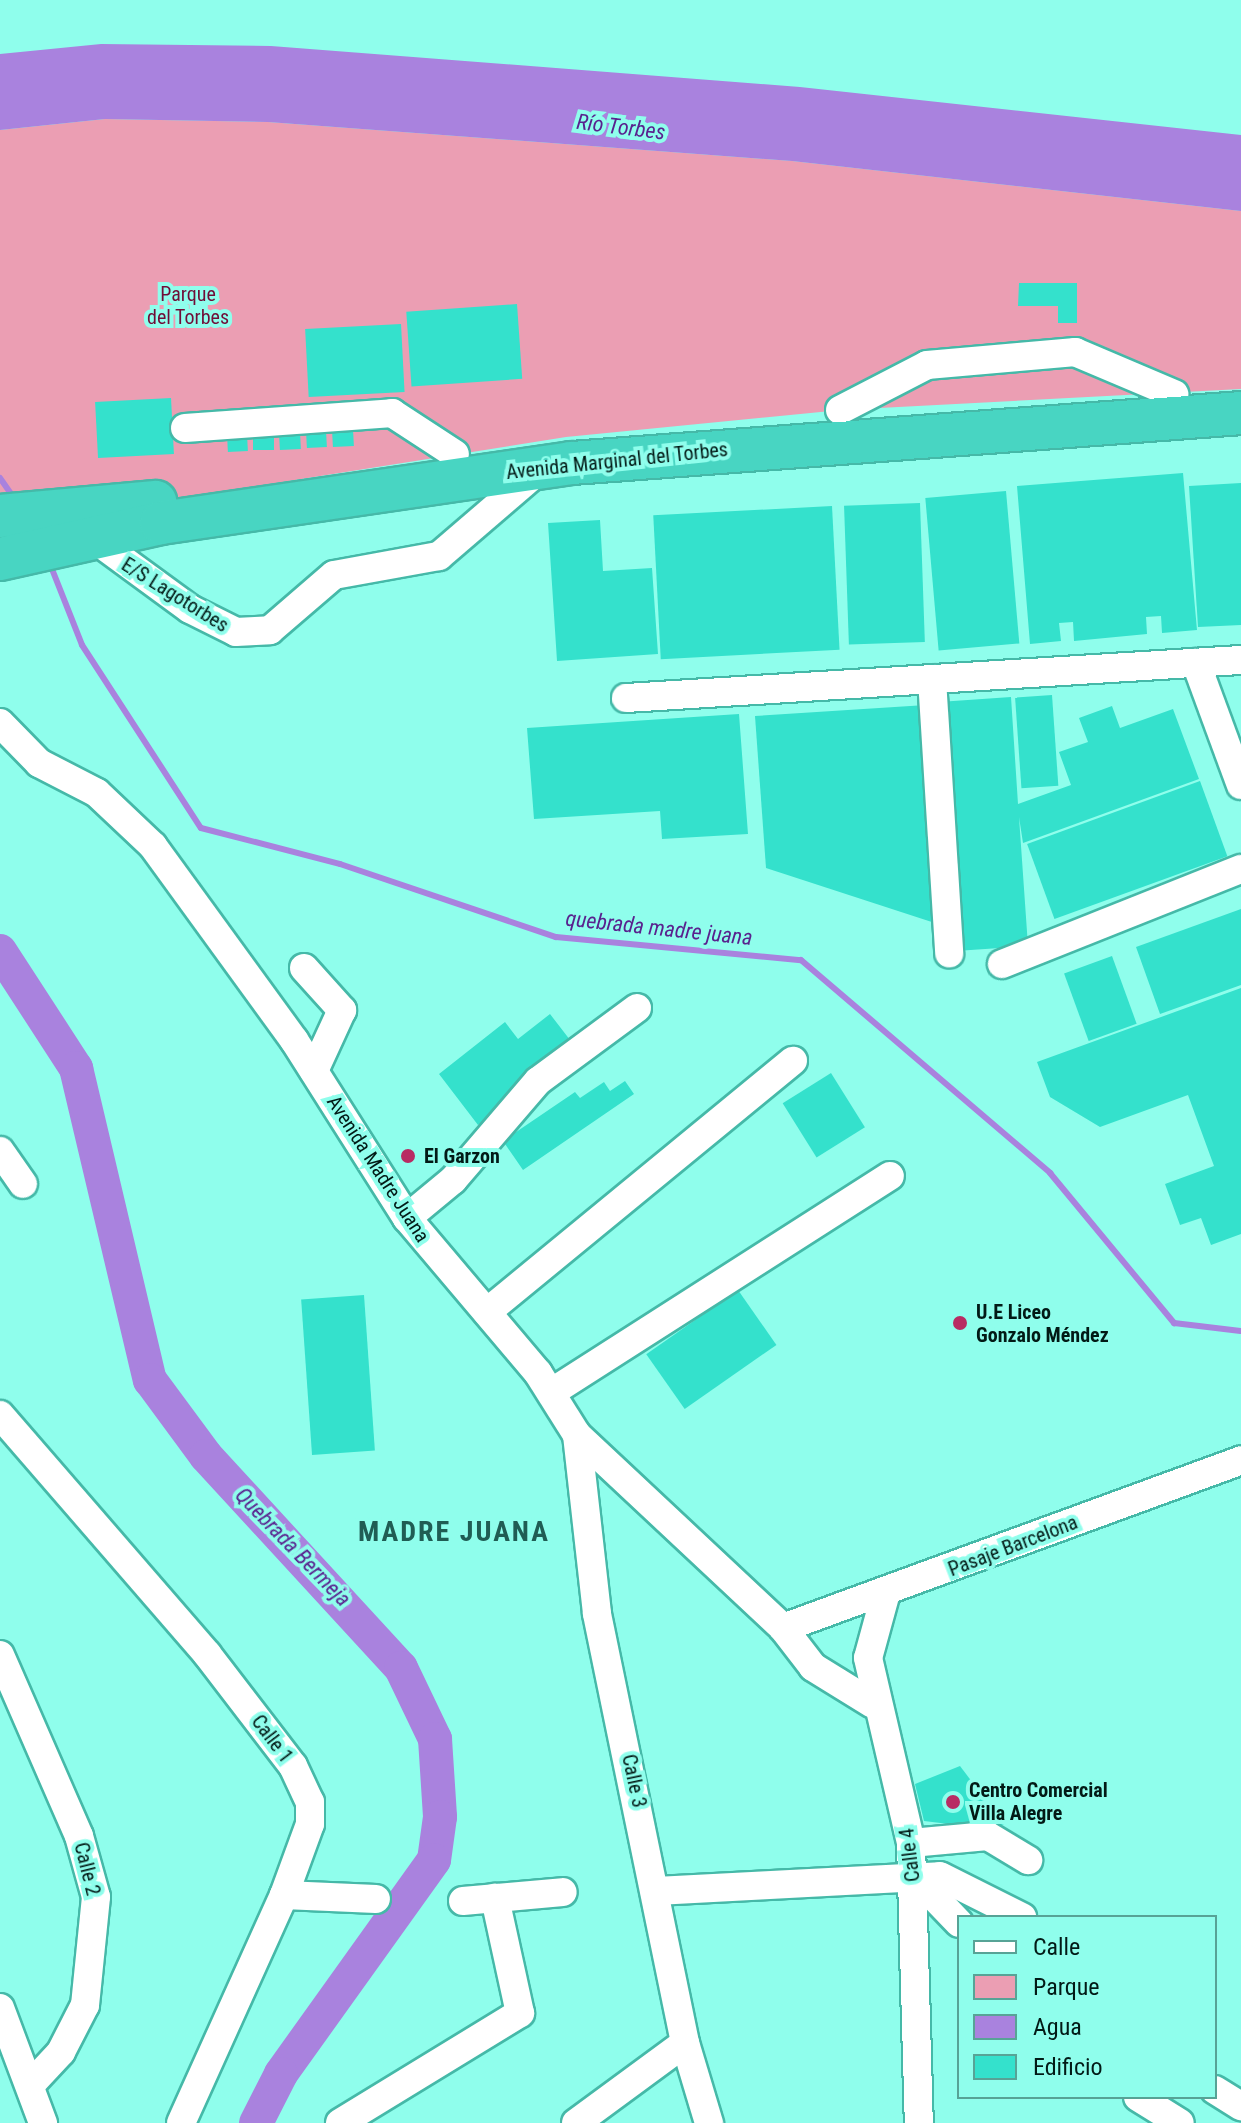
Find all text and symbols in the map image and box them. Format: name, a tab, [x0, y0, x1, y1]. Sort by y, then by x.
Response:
water label: Río Torbes	[575, 108, 667, 146]
park label: Parque del Torbes	[147, 282, 229, 329]
street label: Avenida Marginal del Torbes	[505, 437, 729, 485]
street label: E/S Lagotorbes	[117, 553, 233, 637]
water label: quebrada madre juana	[564, 905, 754, 951]
street label: Avenida Madre Juana	[322, 1091, 434, 1247]
place label: El Garzon	[424, 1144, 500, 1168]
marker: El Garzon	[399, 1147, 417, 1165]
place label: U.E Liceo Gonzalo Méndez	[976, 1300, 1109, 1347]
marker: U.E Liceo Gonzalo Méndez	[951, 1314, 969, 1332]
water label: Quebrada Bermeja	[230, 1482, 356, 1612]
street label: Pasaje Barcelona	[945, 1510, 1081, 1582]
district label: MADRE JUANA	[358, 1515, 550, 1549]
street label: Calle 1	[246, 1710, 298, 1768]
street label: Calle 3	[617, 1752, 651, 1810]
place label: Centro Comercial Villa Alegre	[969, 1778, 1108, 1825]
marker: Centro Comercial Villa Alegre	[944, 1793, 962, 1811]
street label: Calle 4	[895, 1827, 925, 1883]
street label: Calle 2	[69, 1840, 105, 1898]
legend	[957, 1915, 1217, 2099]
text: Calle	[1033, 1933, 1080, 1961]
text: Parque	[1033, 1973, 1100, 2001]
text: Agua	[1033, 2013, 1082, 2041]
text: Edificio	[1033, 2053, 1103, 2081]

